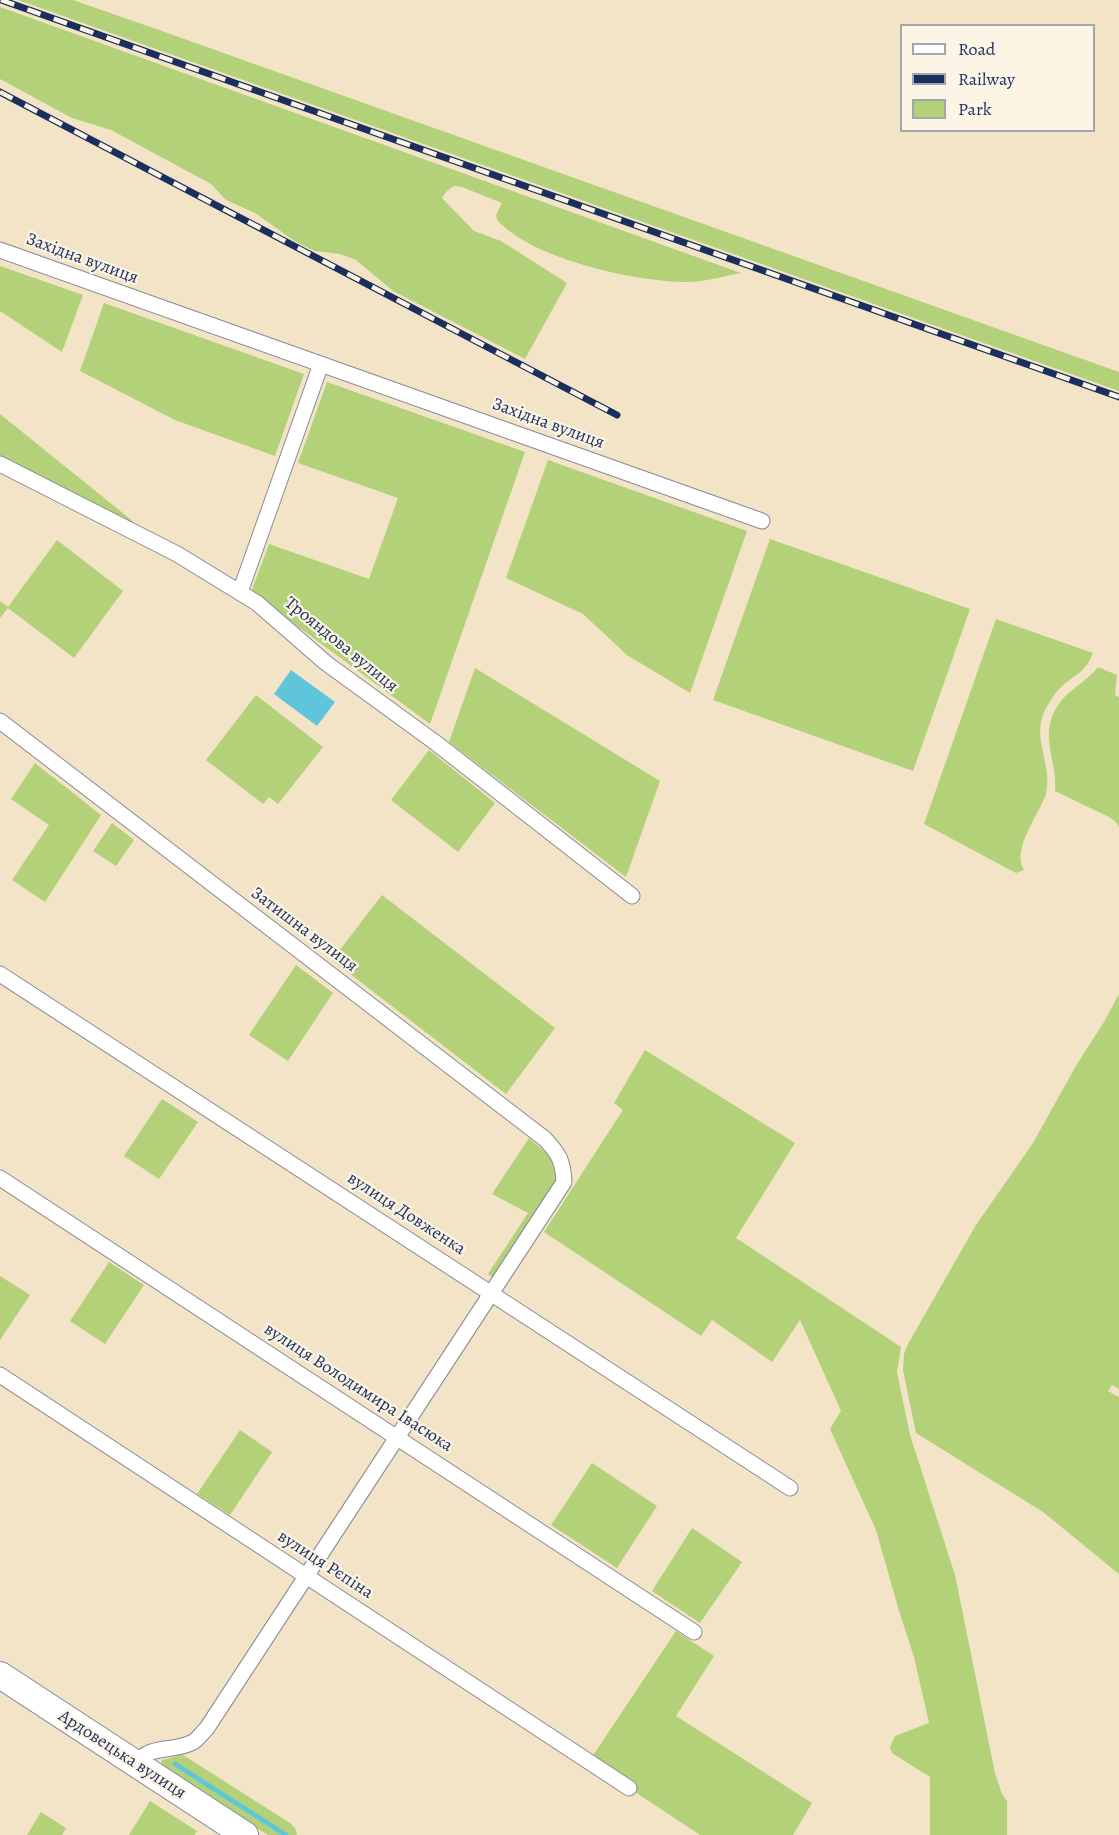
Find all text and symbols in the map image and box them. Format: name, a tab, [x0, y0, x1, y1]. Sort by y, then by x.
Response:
legend	[900, 24, 1095, 132]
text: Road	[958, 37, 995, 61]
text: Railway	[958, 67, 1015, 91]
text: Park	[958, 97, 992, 121]
street label: Західна вулиця	[23, 229, 141, 289]
street label: Західна вулиця	[489, 394, 607, 454]
street label: Трояндова вулиця	[280, 593, 402, 697]
street label: Затишна вулиця	[246, 883, 362, 977]
street label: вулиця Довженка	[343, 1168, 469, 1260]
street label: вулиця Володимира Івасюка	[259, 1319, 457, 1457]
street label: вулиця Рєпіна	[273, 1526, 377, 1604]
street label: Ардовецька вулиця	[54, 1706, 190, 1804]

